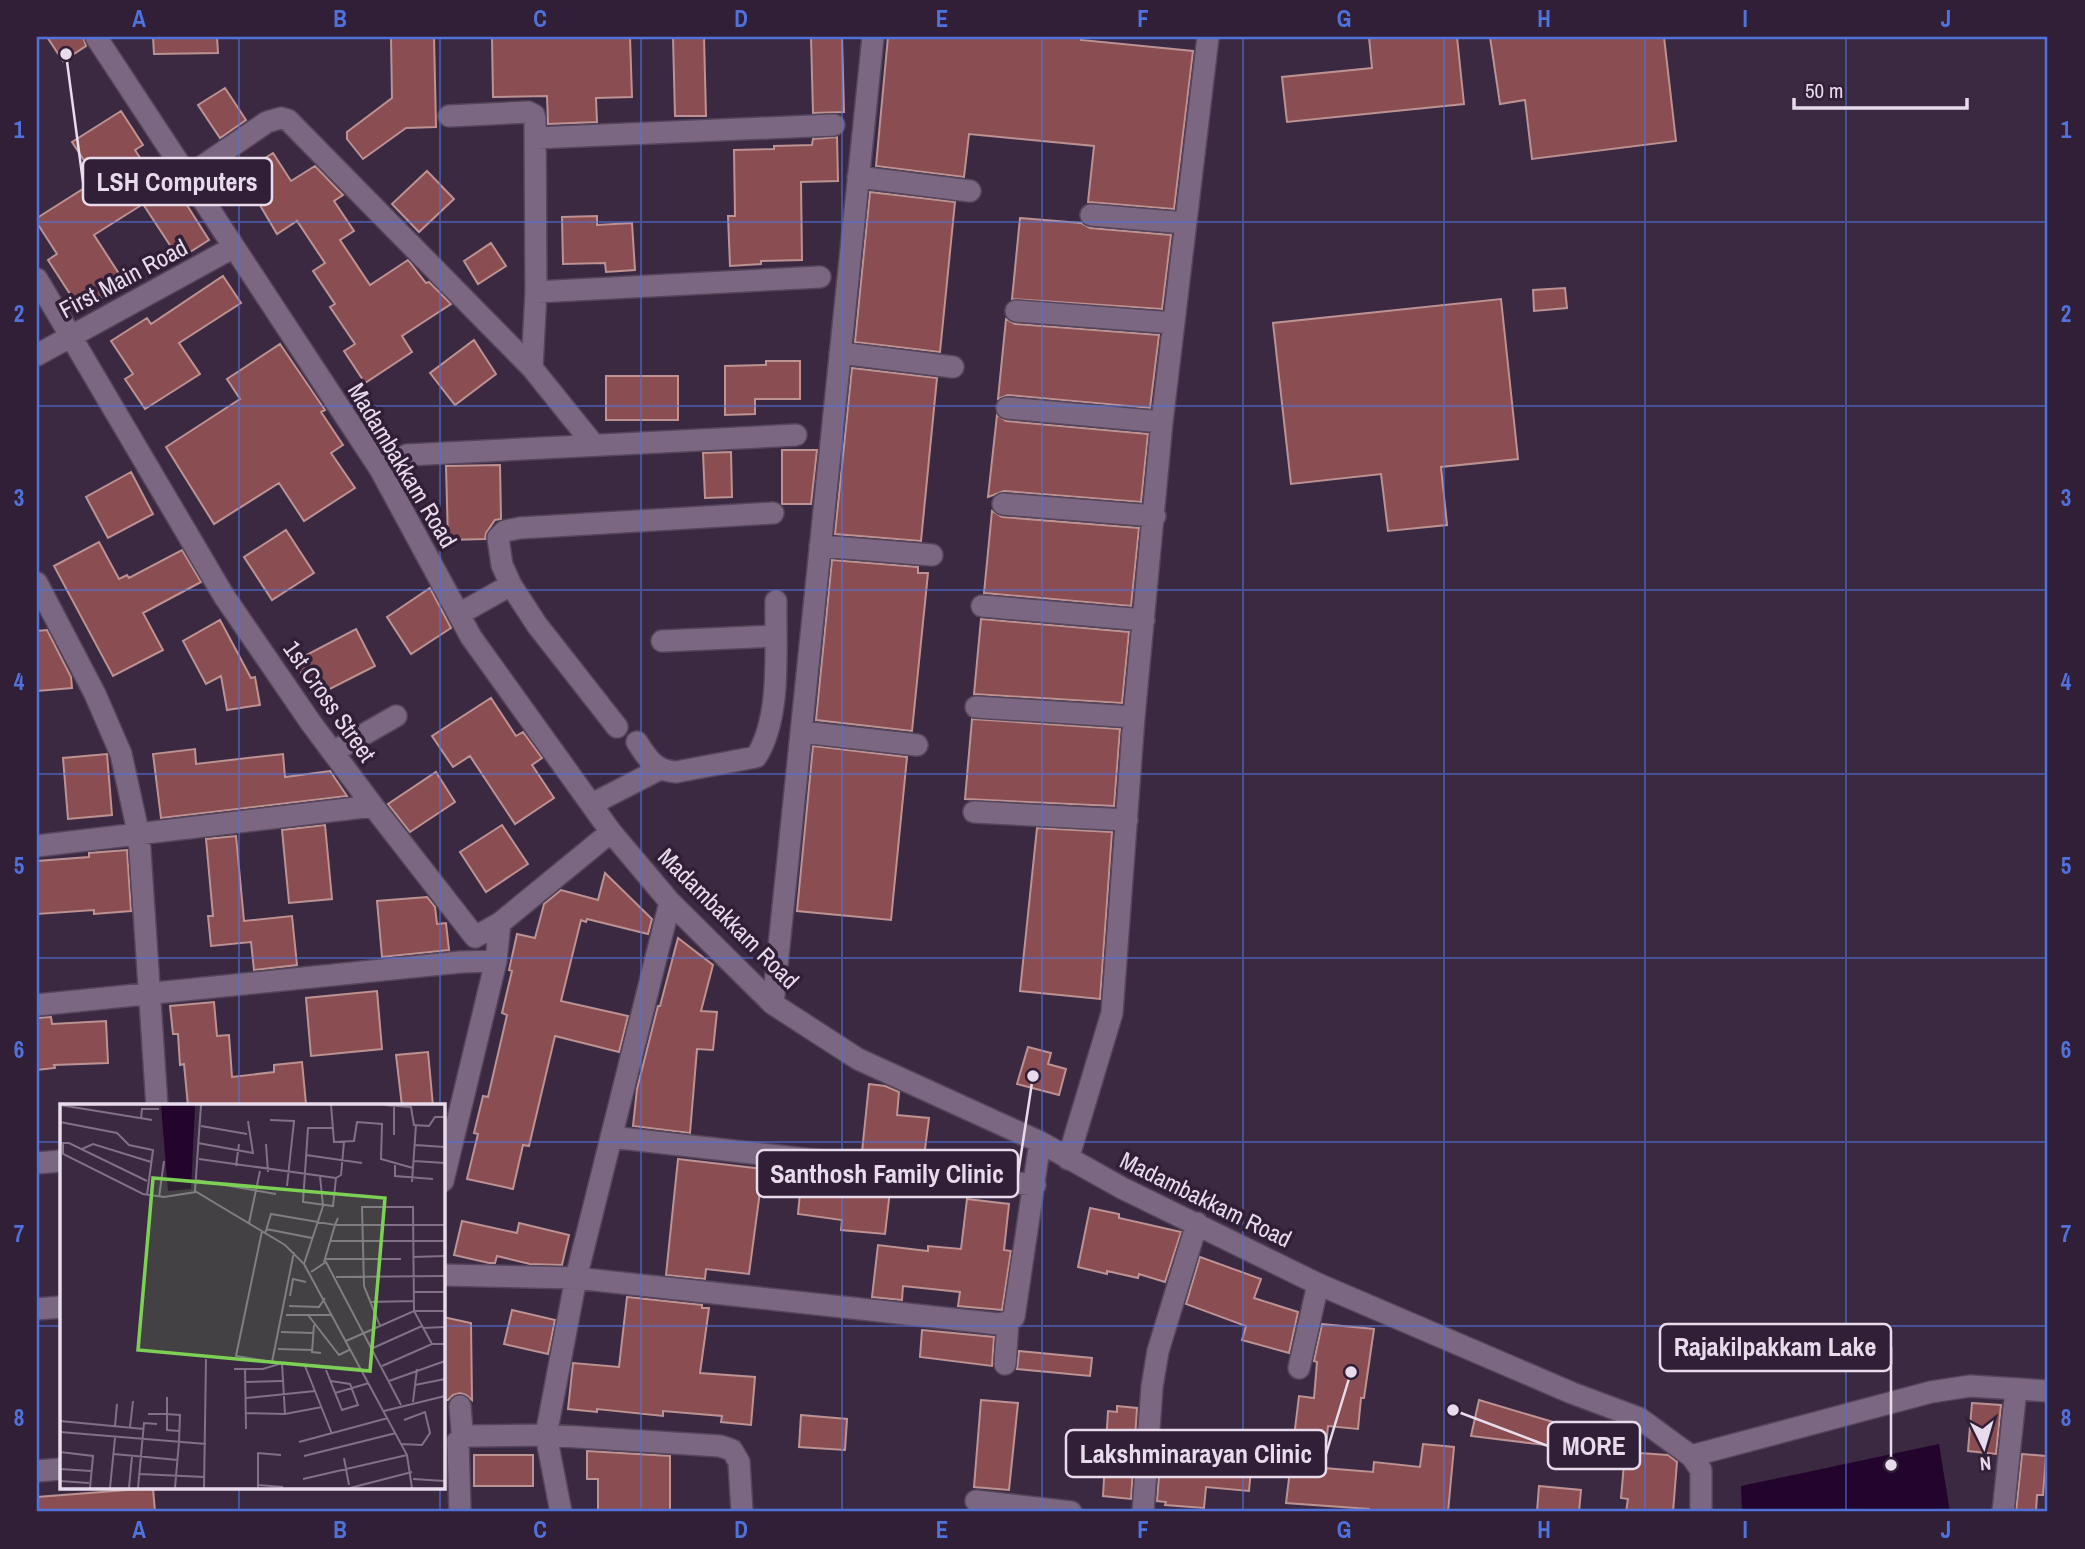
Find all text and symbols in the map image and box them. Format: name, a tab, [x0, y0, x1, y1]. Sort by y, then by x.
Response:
text: A	[132, 3, 146, 34]
text: B	[333, 3, 347, 34]
text: C	[533, 3, 547, 34]
text: D	[734, 3, 748, 34]
text: E	[936, 3, 948, 34]
text: F	[1137, 3, 1149, 34]
text: G	[1337, 3, 1351, 34]
text: H	[1537, 3, 1551, 34]
text: I	[1742, 3, 1748, 34]
text: J	[1941, 3, 1951, 34]
scale bar	[1794, 66, 1968, 110]
text: 50 m	[1805, 76, 1843, 105]
text: 1	[14, 114, 25, 145]
text: 1	[2061, 114, 2072, 145]
callout: LSH Computers	[83, 158, 272, 205]
text: LSH Computers	[96, 164, 258, 199]
street label: First Main Road	[53, 231, 193, 325]
text: 2	[14, 298, 24, 329]
text: 2	[2061, 298, 2071, 329]
street label: Madambakkam Road	[341, 377, 465, 553]
text: 3	[14, 482, 24, 513]
text: 3	[2061, 482, 2071, 513]
street label: 1st Cross Street	[276, 634, 384, 768]
text: 4	[14, 666, 25, 697]
text: 4	[2061, 666, 2072, 697]
street label: Madambakkam Road	[652, 841, 806, 995]
text: 5	[14, 850, 24, 881]
text: 5	[2061, 850, 2071, 881]
text: 6	[14, 1034, 24, 1065]
text: 6	[2061, 1034, 2071, 1065]
inset map	[60, 1104, 444, 1490]
street label: Madambakkam Road	[1115, 1144, 1297, 1254]
callout: Santhosh Family Clinic	[757, 1150, 1018, 1197]
text: Santhosh Family Clinic	[770, 1156, 1004, 1191]
text: 7	[14, 1218, 24, 1249]
text: 7	[2061, 1218, 2071, 1249]
callout: Rajakilpakkam Lake	[1660, 1324, 1891, 1371]
text: Rajakilpakkam Lake	[1674, 1329, 1876, 1364]
text: 8	[14, 1402, 24, 1433]
text: 8	[2061, 1402, 2071, 1433]
north arrow	[1948, 1412, 2018, 1482]
callout: MORE	[1548, 1422, 1640, 1469]
text: MORE	[1562, 1428, 1626, 1463]
callout: Lakshminarayan Clinic	[1066, 1430, 1326, 1477]
text: Lakshminarayan Clinic	[1080, 1436, 1312, 1471]
text: N	[1979, 1450, 1992, 1477]
text: A	[132, 1514, 146, 1545]
text: B	[333, 1514, 347, 1545]
text: C	[533, 1514, 547, 1545]
text: D	[734, 1514, 748, 1545]
text: E	[936, 1514, 948, 1545]
text: F	[1137, 1514, 1149, 1545]
text: G	[1337, 1514, 1351, 1545]
text: H	[1537, 1514, 1551, 1545]
text: I	[1742, 1514, 1748, 1545]
text: J	[1941, 1514, 1951, 1545]

